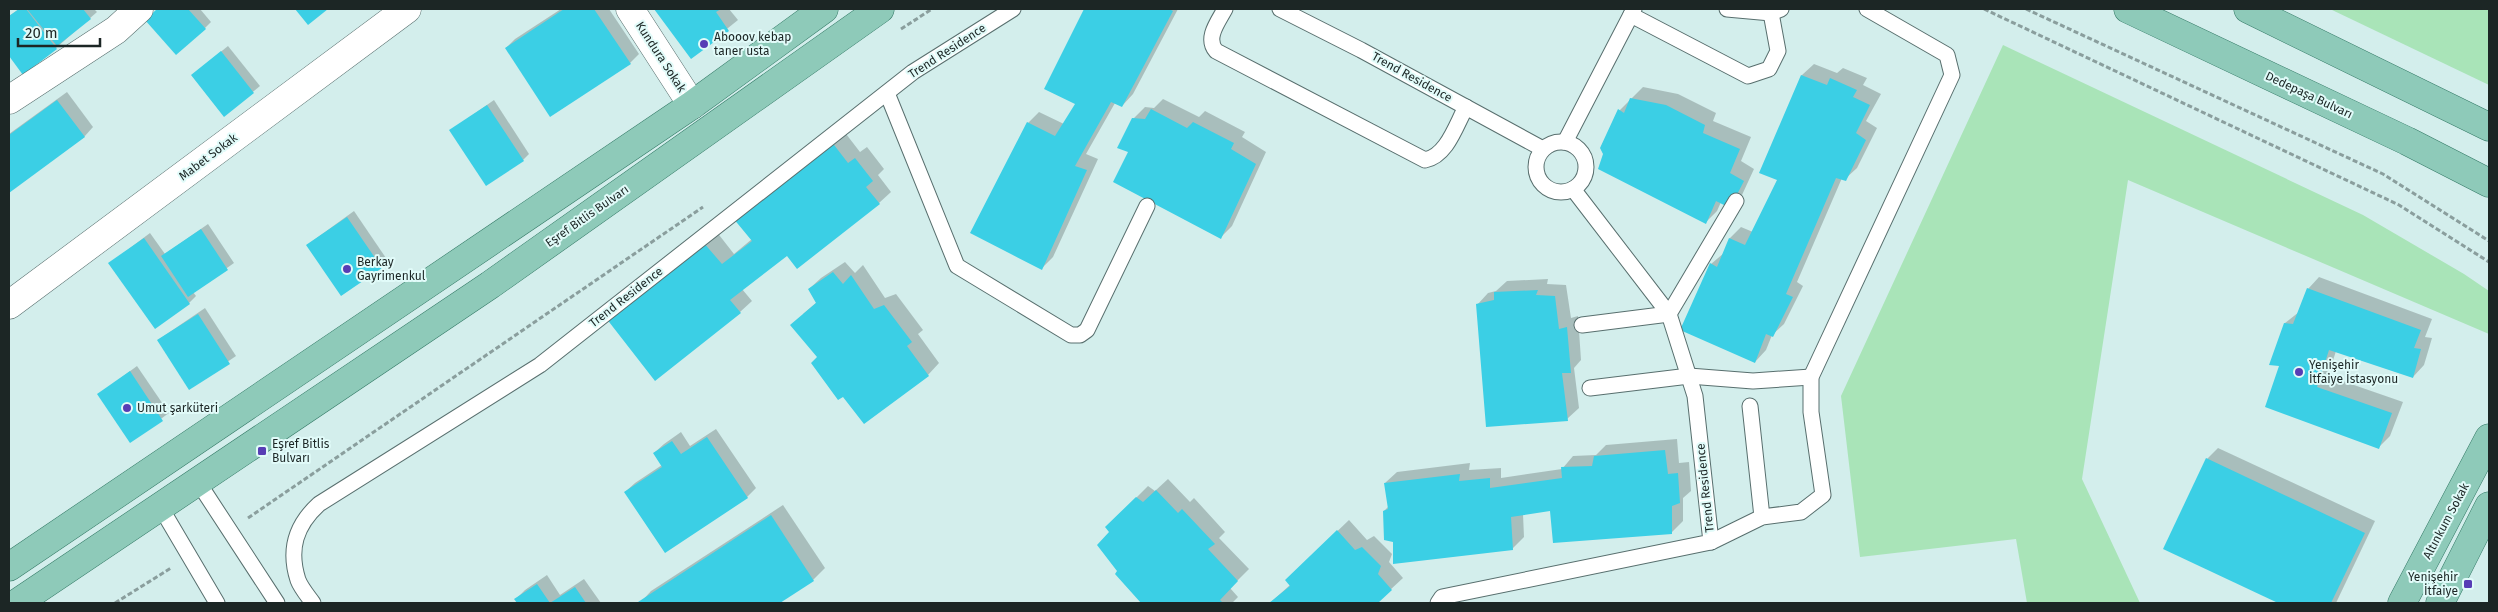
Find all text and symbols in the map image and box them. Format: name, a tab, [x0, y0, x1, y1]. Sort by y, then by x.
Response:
scale bar	[18, 15, 100, 47]
street label: Kundura Sokak	[633, 19, 689, 96]
street label: Trend Residence	[906, 21, 988, 81]
text: 20 m	[25, 24, 58, 42]
place label: Abooov kebap taner usta	[714, 30, 791, 58]
marker: Abooov kebap taner usta	[698, 38, 710, 50]
street label: Trend Residence	[1369, 49, 1455, 105]
street label: Dedepaşa Bulvarı	[2263, 69, 2355, 121]
street label: Mabet Sokak	[176, 130, 241, 183]
street label: Eşref Bitlis Bulvarı	[543, 182, 631, 250]
place label: Berkay Gayrimenkul	[357, 255, 426, 283]
marker: Berkay Gayrimenkul	[341, 263, 353, 275]
street label: Trend Residence	[586, 264, 666, 330]
place label: Yenişehir İtfaiye İstasyonu	[2309, 358, 2398, 386]
marker: Yenişehir İtfaiye İstasyonu	[2293, 366, 2305, 378]
place label: Umut şarküteri	[137, 401, 218, 415]
marker: Umut şarküteri	[121, 402, 133, 414]
place label: Eşref Bitlis Bulvarı	[272, 437, 330, 465]
street label: Trend Residence	[1693, 443, 1717, 533]
marker: Eşref Bitlis Bulvarı	[256, 445, 268, 457]
street label: Altınkum Sokak	[2420, 480, 2472, 561]
place label: Yenişehir İtfaiye	[2408, 570, 2458, 598]
marker: Yenişehir İtfaiye	[2462, 578, 2474, 590]

